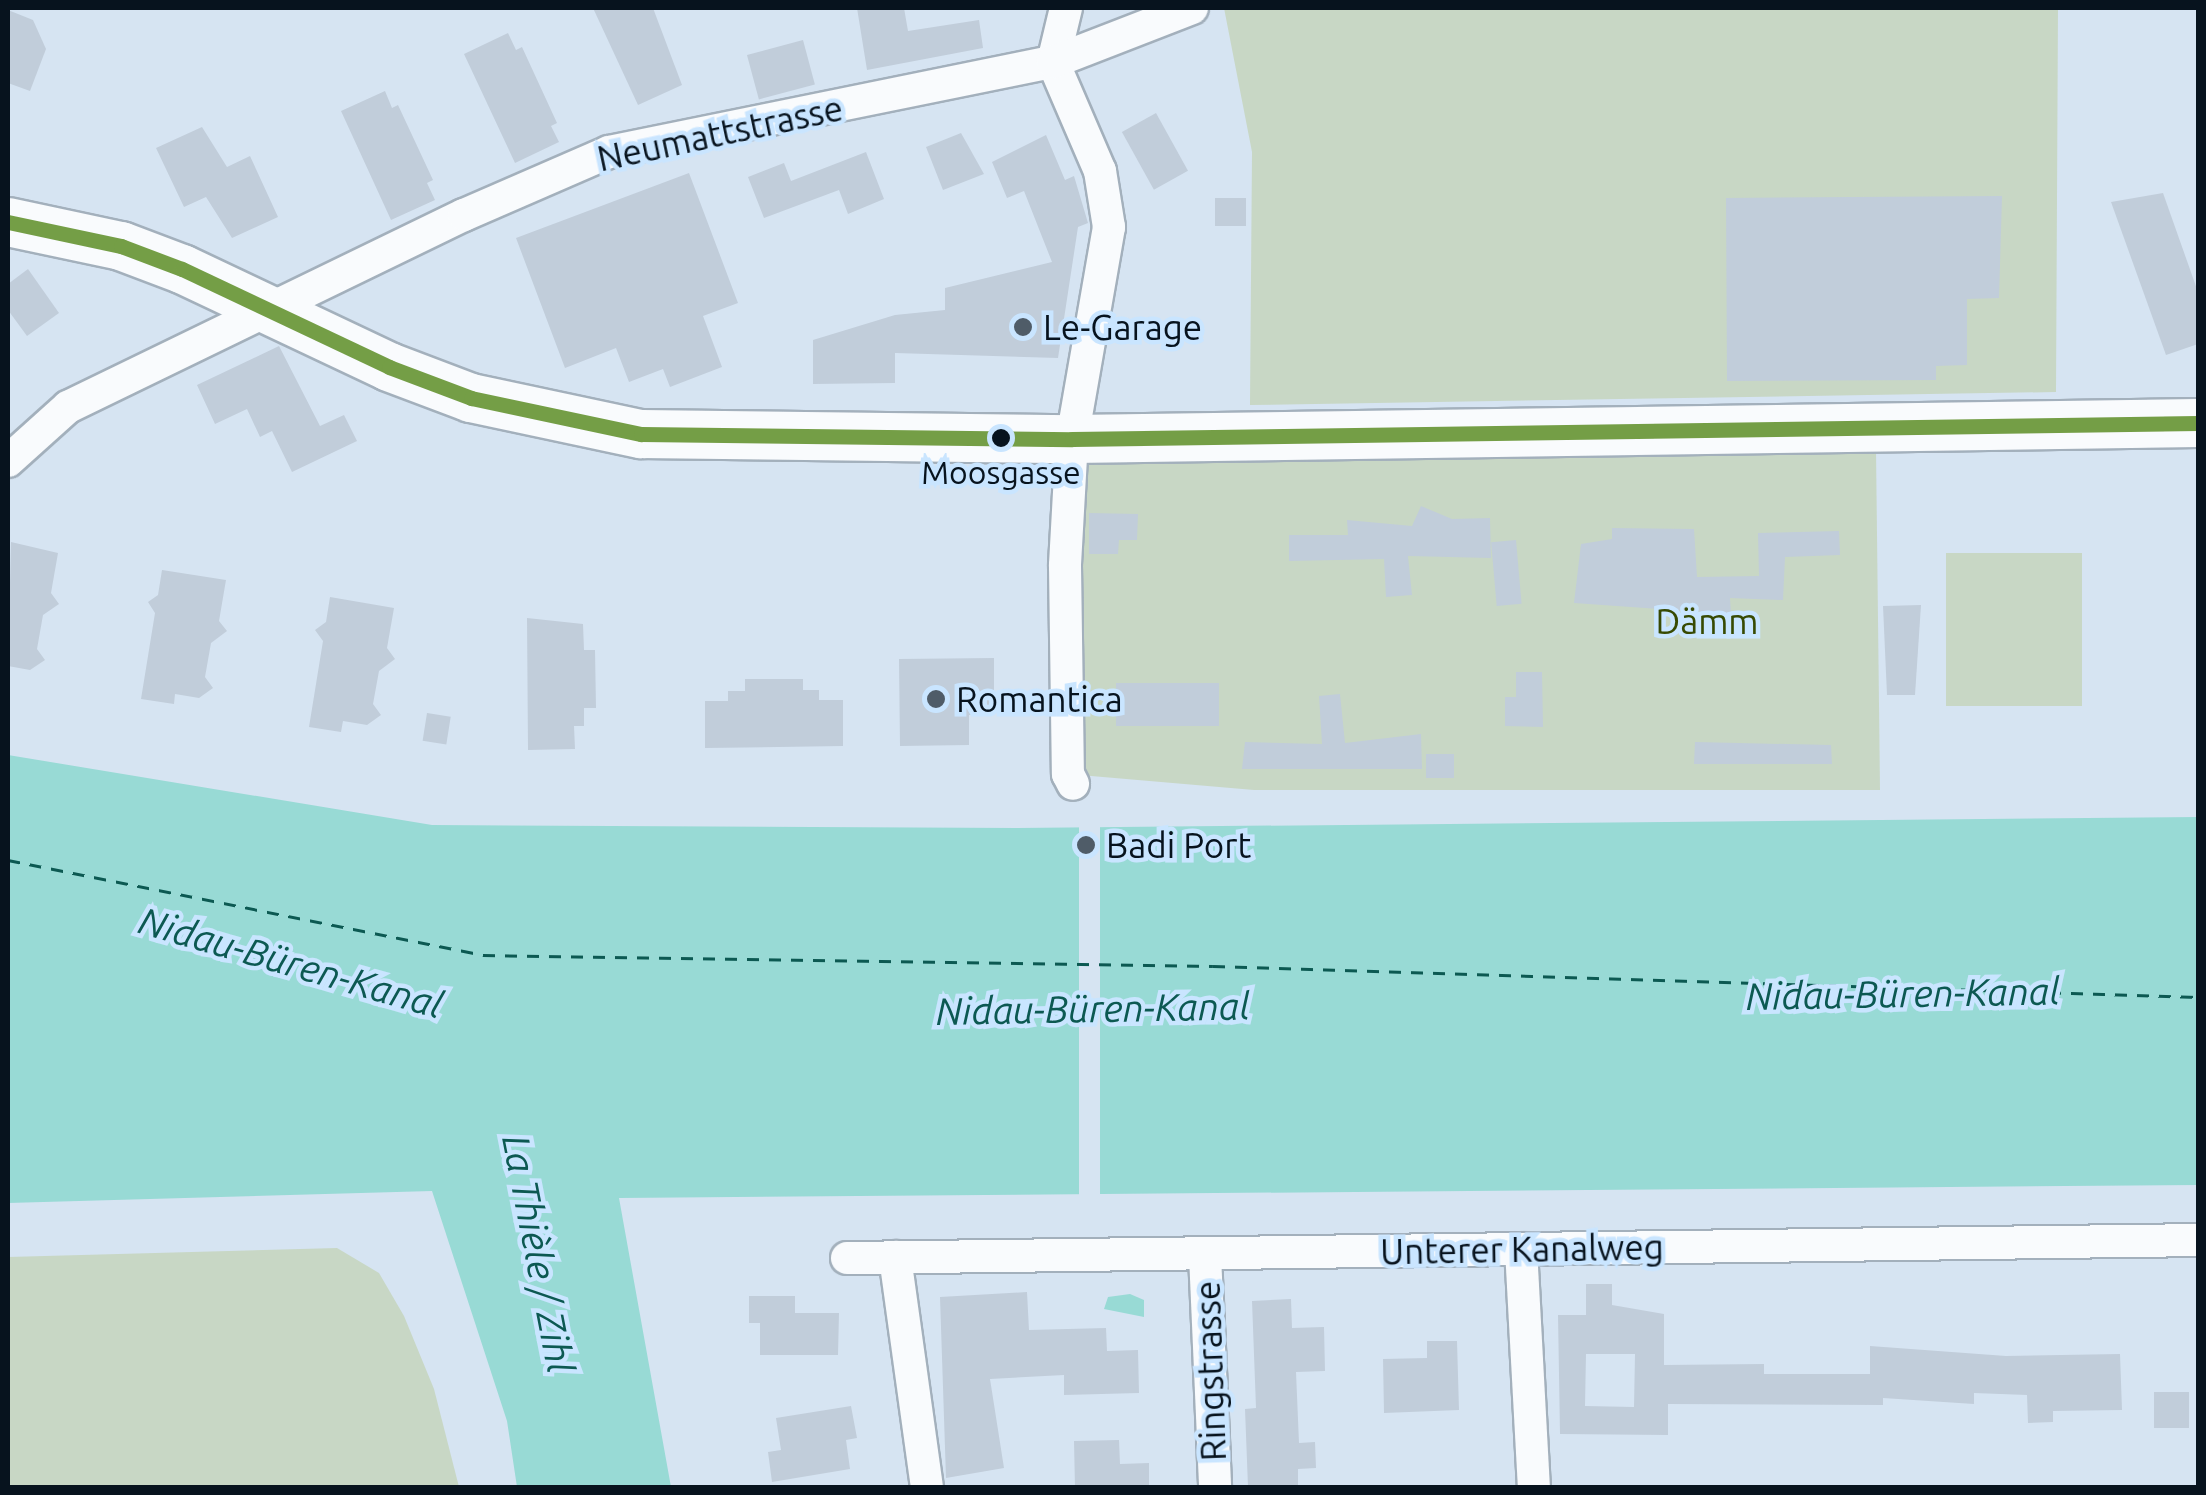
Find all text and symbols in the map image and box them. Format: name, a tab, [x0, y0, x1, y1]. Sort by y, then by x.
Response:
street label: Neumattstrasse	[593, 86, 847, 180]
place label: Le-Garage	[1043, 306, 1202, 348]
marker: Le-Garage	[1012, 316, 1034, 338]
marker: Moosgasse	[991, 428, 1011, 448]
place label: Moosgasse	[921, 453, 1081, 491]
park label: Dämm	[1655, 600, 1759, 642]
place label: Romantica	[956, 678, 1123, 720]
marker: Romantica	[925, 688, 947, 710]
place label: Badi Port	[1106, 824, 1251, 866]
marker: Badi Port	[1075, 834, 1097, 856]
water label: Nidau-Büren-Kanal	[134, 898, 448, 1028]
water label: Nidau-Büren-Kanal	[1745, 968, 2061, 1020]
water label: Nidau-Büren-Kanal	[935, 983, 1251, 1035]
water label: La Thièle / Zihl	[493, 1131, 583, 1377]
street label: Unterer Kanalweg	[1380, 1226, 1664, 1272]
street label: Ringstrasse	[1186, 1280, 1234, 1462]

